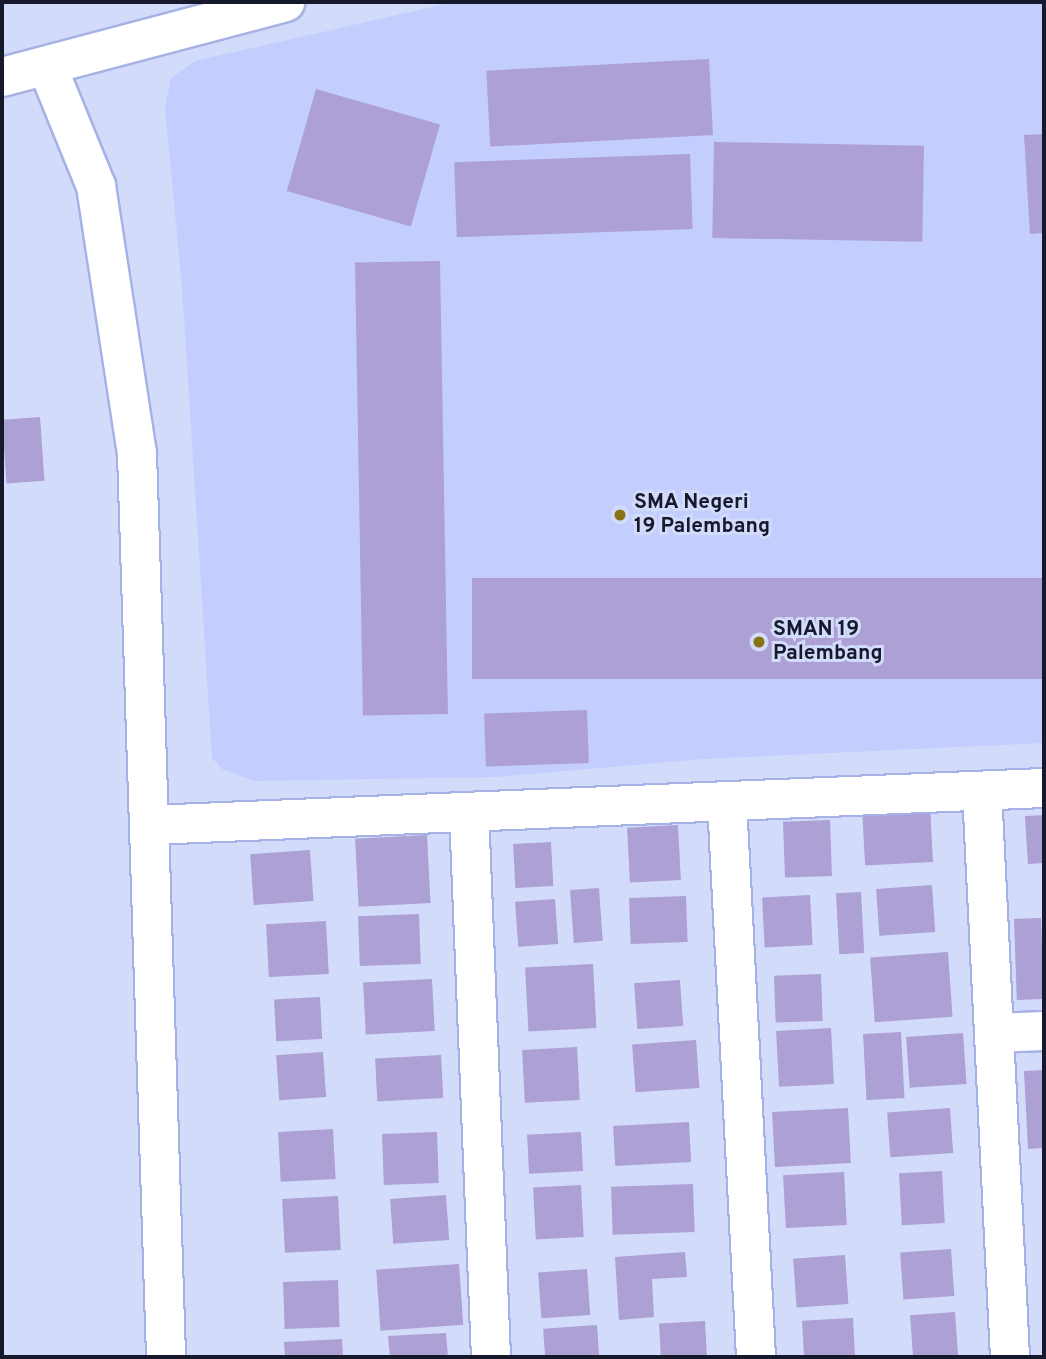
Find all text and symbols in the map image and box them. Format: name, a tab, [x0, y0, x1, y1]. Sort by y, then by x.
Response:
place label: SMA Negeri 19 Palembang	[634, 490, 770, 540]
marker: SMA Negeri 19 Palembang	[612, 507, 628, 523]
place label: SMAN 19 Palembang	[773, 617, 883, 667]
marker: SMAN 19 Palembang	[751, 634, 767, 650]

